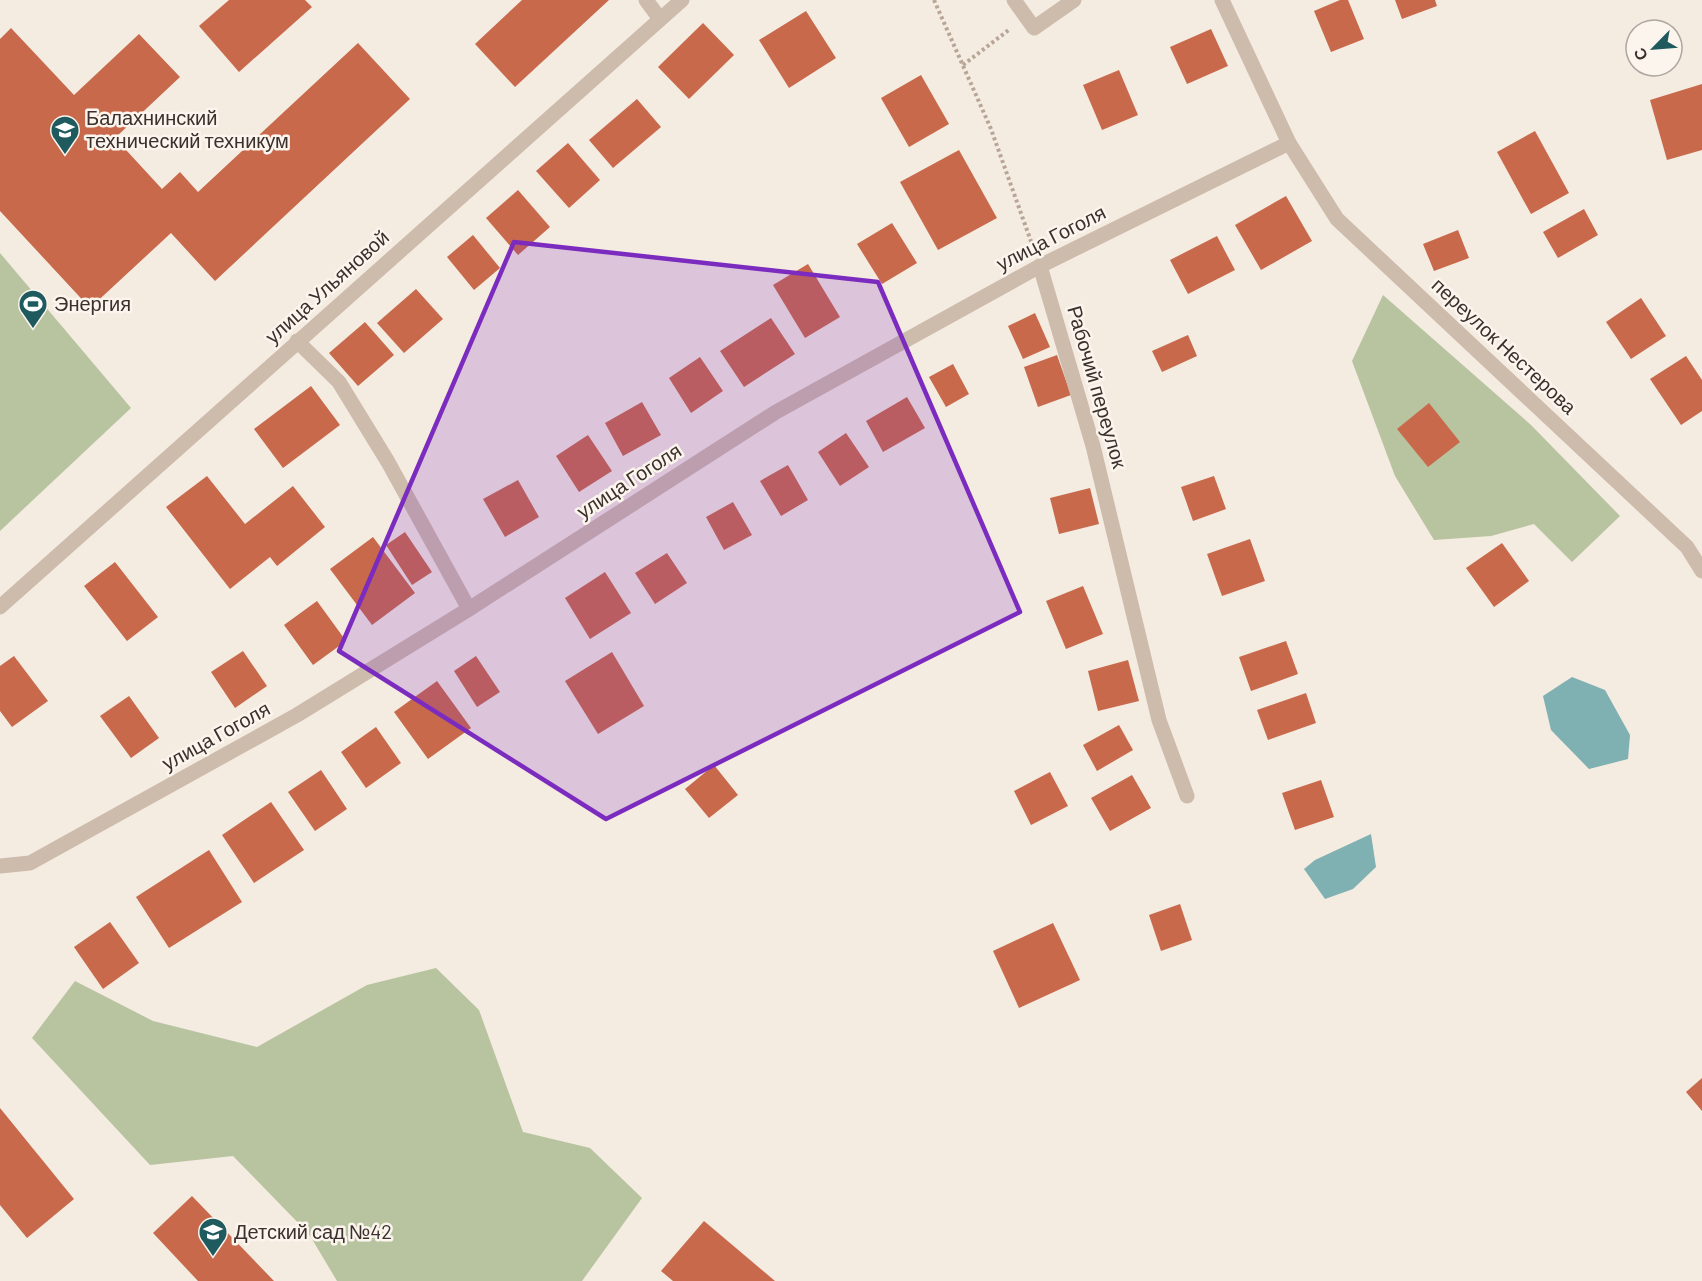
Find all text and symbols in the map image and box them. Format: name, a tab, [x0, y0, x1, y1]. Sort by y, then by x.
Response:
north arrow	[1624, 18, 1684, 78]
text: С	[1629, 45, 1651, 64]
place label: Балахнинский технический техникум	[86, 105, 289, 152]
school or university icon: Балахнинский технический техникум	[49, 114, 81, 156]
street label: улица Гоголя	[992, 199, 1109, 275]
street label: улица Ульяновой	[260, 224, 393, 348]
street label: переулок Нестерова	[1427, 272, 1583, 419]
sports icon: Энергия	[17, 288, 49, 330]
place label: Энергия	[54, 291, 131, 315]
street label: Рабочий переулок	[1063, 303, 1133, 471]
street label: улица Гоголя	[572, 438, 685, 523]
street label: улица Гоголя	[157, 696, 274, 775]
school or university icon: Детский сад №42	[197, 1216, 229, 1258]
place label: Детский сад №42	[234, 1219, 392, 1243]

